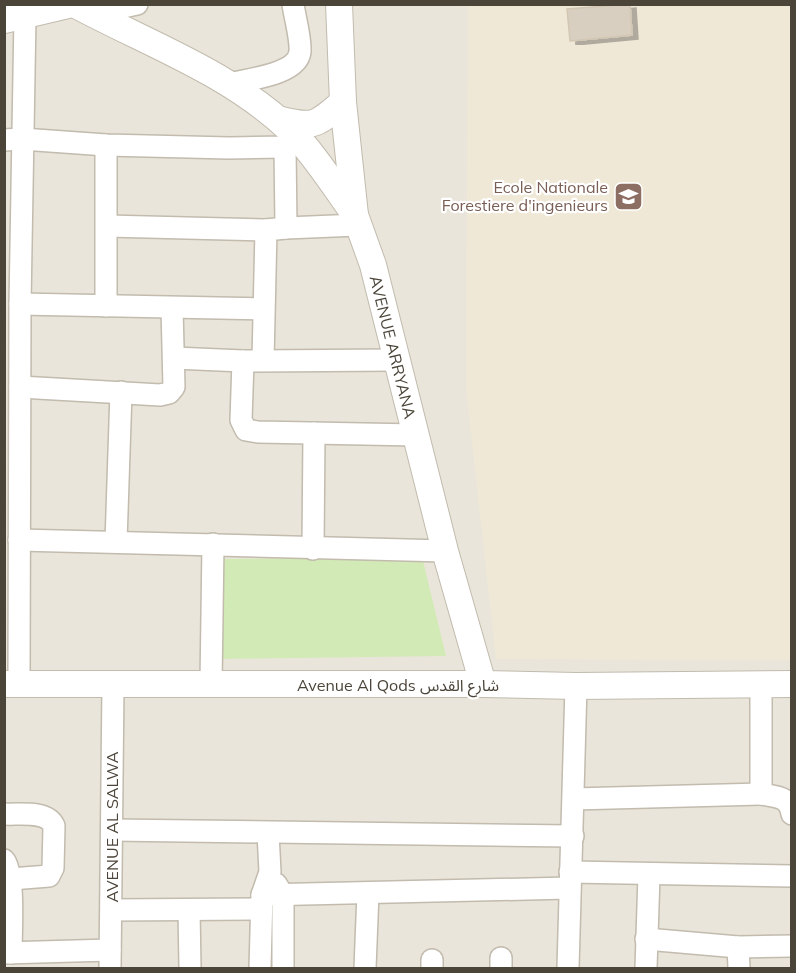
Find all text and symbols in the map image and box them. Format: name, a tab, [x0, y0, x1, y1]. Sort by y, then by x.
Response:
place label: Ecole Nationale Forestiere d'ingenieurs	[442, 177, 608, 215]
school or university icon: Ecole Nationale Forestiere d'ingenieurs	[613, 180, 645, 212]
street label: AVENUE ARRYANA	[366, 273, 420, 421]
street label: Avenue Al Qods شارع القدس	[297, 675, 499, 698]
street label: AVENUE AL SALWA	[102, 751, 122, 902]

